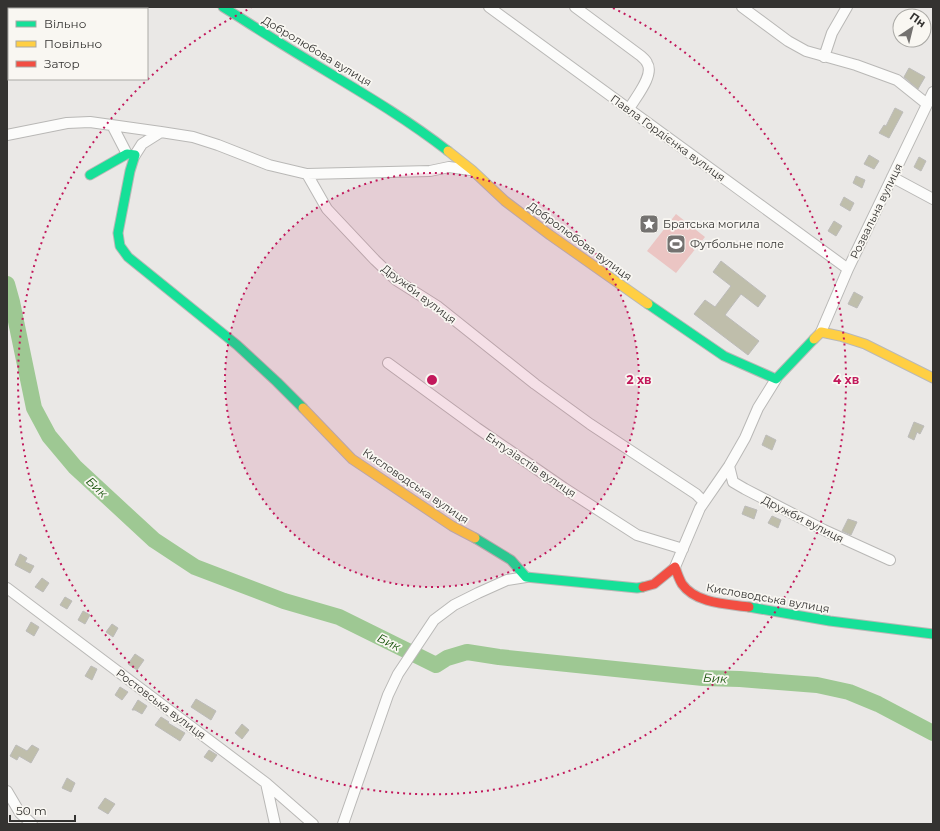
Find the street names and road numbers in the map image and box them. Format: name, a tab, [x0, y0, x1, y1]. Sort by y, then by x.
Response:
street label: Добролюбова вулиця	[260, 13, 374, 89]
street label: Павла Гордієнка вулиця	[608, 92, 728, 184]
street label: Розвальна вулиця	[847, 161, 905, 261]
street label: Добролюбова вулиця	[525, 199, 635, 283]
street label: Дружби вулиця	[379, 261, 459, 327]
street label: Ентузіастів вулиця	[483, 429, 579, 501]
street label: Кисловодська вулиця	[360, 445, 472, 527]
street label: Дружби вулиця	[760, 492, 846, 546]
street label: Кисловодська вулиця	[705, 580, 831, 616]
street label: Ростовська вулиця	[113, 666, 209, 742]

